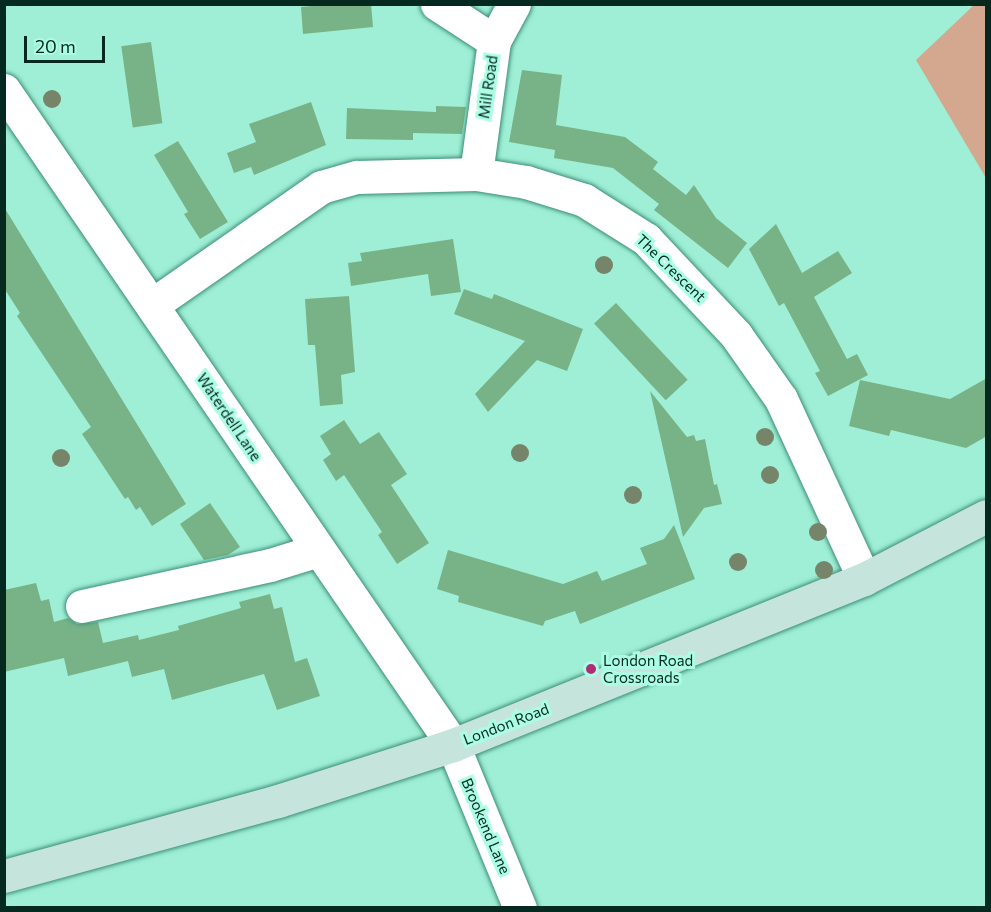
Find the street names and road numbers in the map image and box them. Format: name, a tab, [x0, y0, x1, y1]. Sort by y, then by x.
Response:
street label: Mill Road	[475, 54, 501, 120]
street label: The Crescent	[632, 230, 710, 306]
street label: Waterdell Lane	[193, 370, 265, 464]
street label: London Road	[461, 699, 551, 749]
street label: Brookend Lane	[458, 775, 514, 877]

